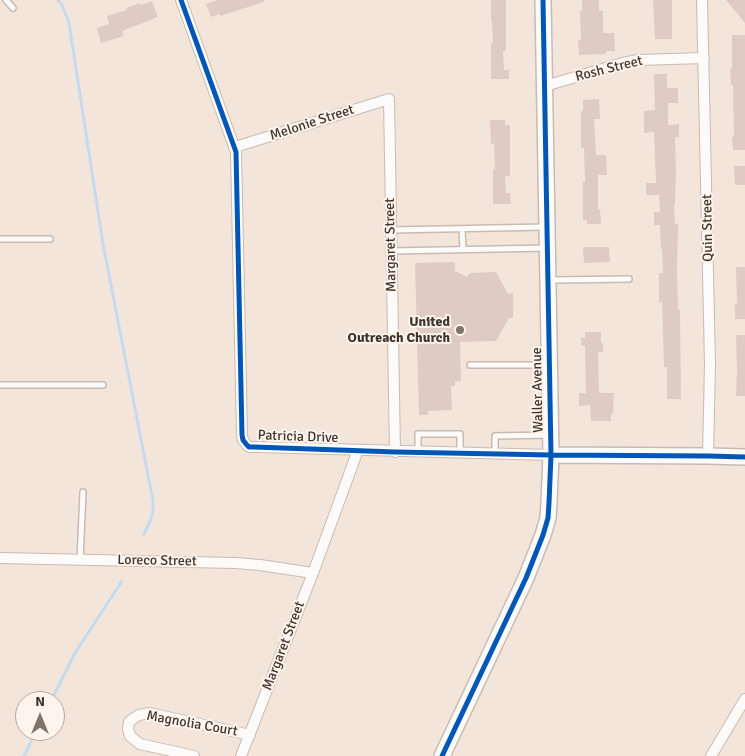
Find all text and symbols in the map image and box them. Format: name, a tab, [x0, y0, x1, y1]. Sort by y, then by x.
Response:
street label: Rosh Street	[574, 53, 644, 85]
street label: Melonie Street	[268, 101, 356, 145]
street label: Quin Street	[699, 194, 717, 262]
street label: Margaret Street	[382, 198, 400, 292]
place label: United Outreach Church	[348, 314, 450, 347]
marker: United Outreach Church	[454, 324, 466, 336]
street label: Waller Avenue	[529, 347, 547, 433]
street label: Patricia Drive	[257, 427, 339, 447]
street label: Loreco Street	[117, 552, 197, 570]
street label: Margaret Street	[259, 599, 309, 693]
north arrow	[15, 691, 65, 741]
text: N	[35, 693, 45, 710]
street label: Magnolia Court	[145, 708, 239, 740]

